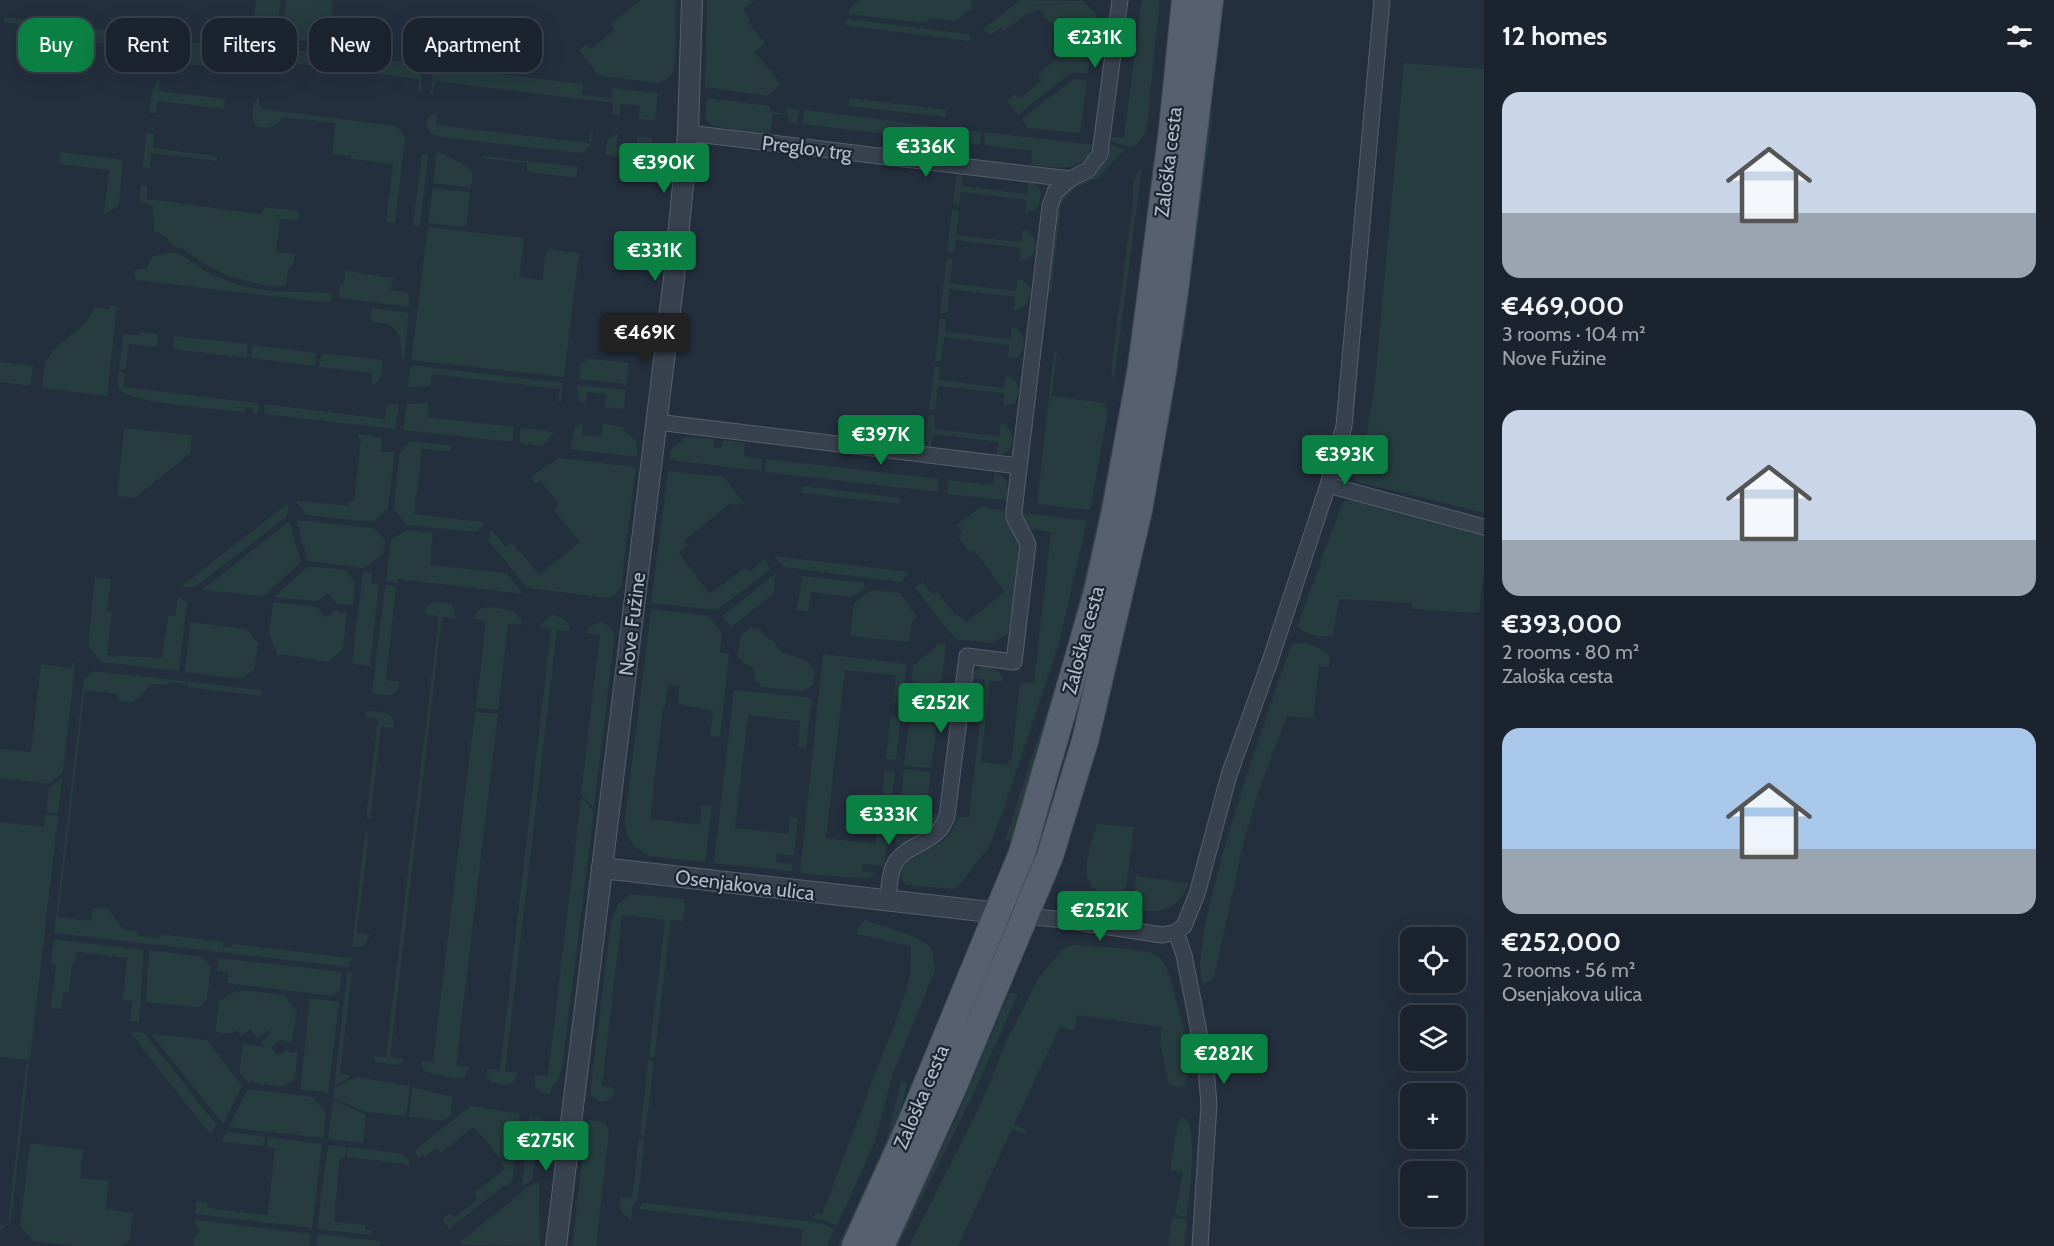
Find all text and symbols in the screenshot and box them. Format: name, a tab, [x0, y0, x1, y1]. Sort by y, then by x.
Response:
chip: Buy	[18, 18, 94, 72]
chip: Rent	[106, 18, 190, 72]
chip: Filters	[202, 18, 297, 72]
chip: New	[309, 18, 391, 72]
chip: Apartment	[403, 18, 542, 72]
pin: €231K	[1053, 18, 1137, 69]
text: 12 homes	[1502, 20, 1607, 52]
icon: filters	[2003, 20, 2036, 53]
text: €231K	[1068, 25, 1122, 49]
street label: Zaloška cesta	[1149, 105, 1187, 219]
pin: €336K	[884, 127, 968, 178]
street label: Preglov trg	[761, 131, 854, 166]
icon: home	[1715, 131, 1823, 239]
text: €336K	[897, 134, 955, 158]
pin: €390K	[622, 143, 706, 194]
text: €390K	[633, 150, 695, 174]
pin: €331K	[613, 231, 697, 282]
text: €331K	[628, 238, 682, 262]
text: €469,000	[1502, 290, 1624, 322]
pin: €469K	[603, 313, 687, 364]
text: €469K	[615, 320, 675, 344]
text: 3 rooms · 104 m²	[1502, 322, 1646, 346]
text: Nove Fužine	[1502, 346, 1606, 370]
pin: €397K	[839, 415, 923, 466]
text: €397K	[852, 422, 910, 446]
pin: €393K	[1303, 435, 1387, 486]
text: €393K	[1316, 442, 1374, 466]
icon: home	[1715, 449, 1823, 557]
street label: Nove Fužine	[614, 571, 650, 677]
street label: Zaloška cesta	[1057, 583, 1109, 697]
text: €393,000	[1502, 608, 1622, 640]
text: 2 rooms · 80 m²	[1502, 640, 1639, 664]
text: Zaloška cesta	[1502, 664, 1613, 688]
pin: €252K	[899, 683, 983, 734]
text: €252K	[912, 690, 970, 714]
icon: home	[1715, 767, 1823, 875]
pin: €333K	[847, 795, 931, 846]
text: €333K	[860, 802, 918, 826]
street label: Osenjakova ulica	[674, 865, 816, 905]
pin: €252K	[1058, 891, 1142, 942]
text: €252K	[1071, 898, 1129, 922]
text: €252,000	[1502, 926, 1621, 958]
map controls	[1400, 927, 1466, 1227]
button: locate	[1400, 927, 1466, 993]
text: 2 rooms · 56 m²	[1502, 958, 1635, 982]
text: Osenjakova ulica	[1502, 982, 1642, 1006]
button: layers	[1400, 1005, 1466, 1071]
pin: €282K	[1182, 1034, 1266, 1085]
street label: Zaloška cesta	[888, 1041, 954, 1153]
text: €282K	[1195, 1041, 1253, 1065]
button: +	[1400, 1083, 1466, 1149]
pin: €275K	[504, 1121, 588, 1172]
text: €275K	[518, 1128, 574, 1152]
button: −	[1400, 1161, 1466, 1227]

